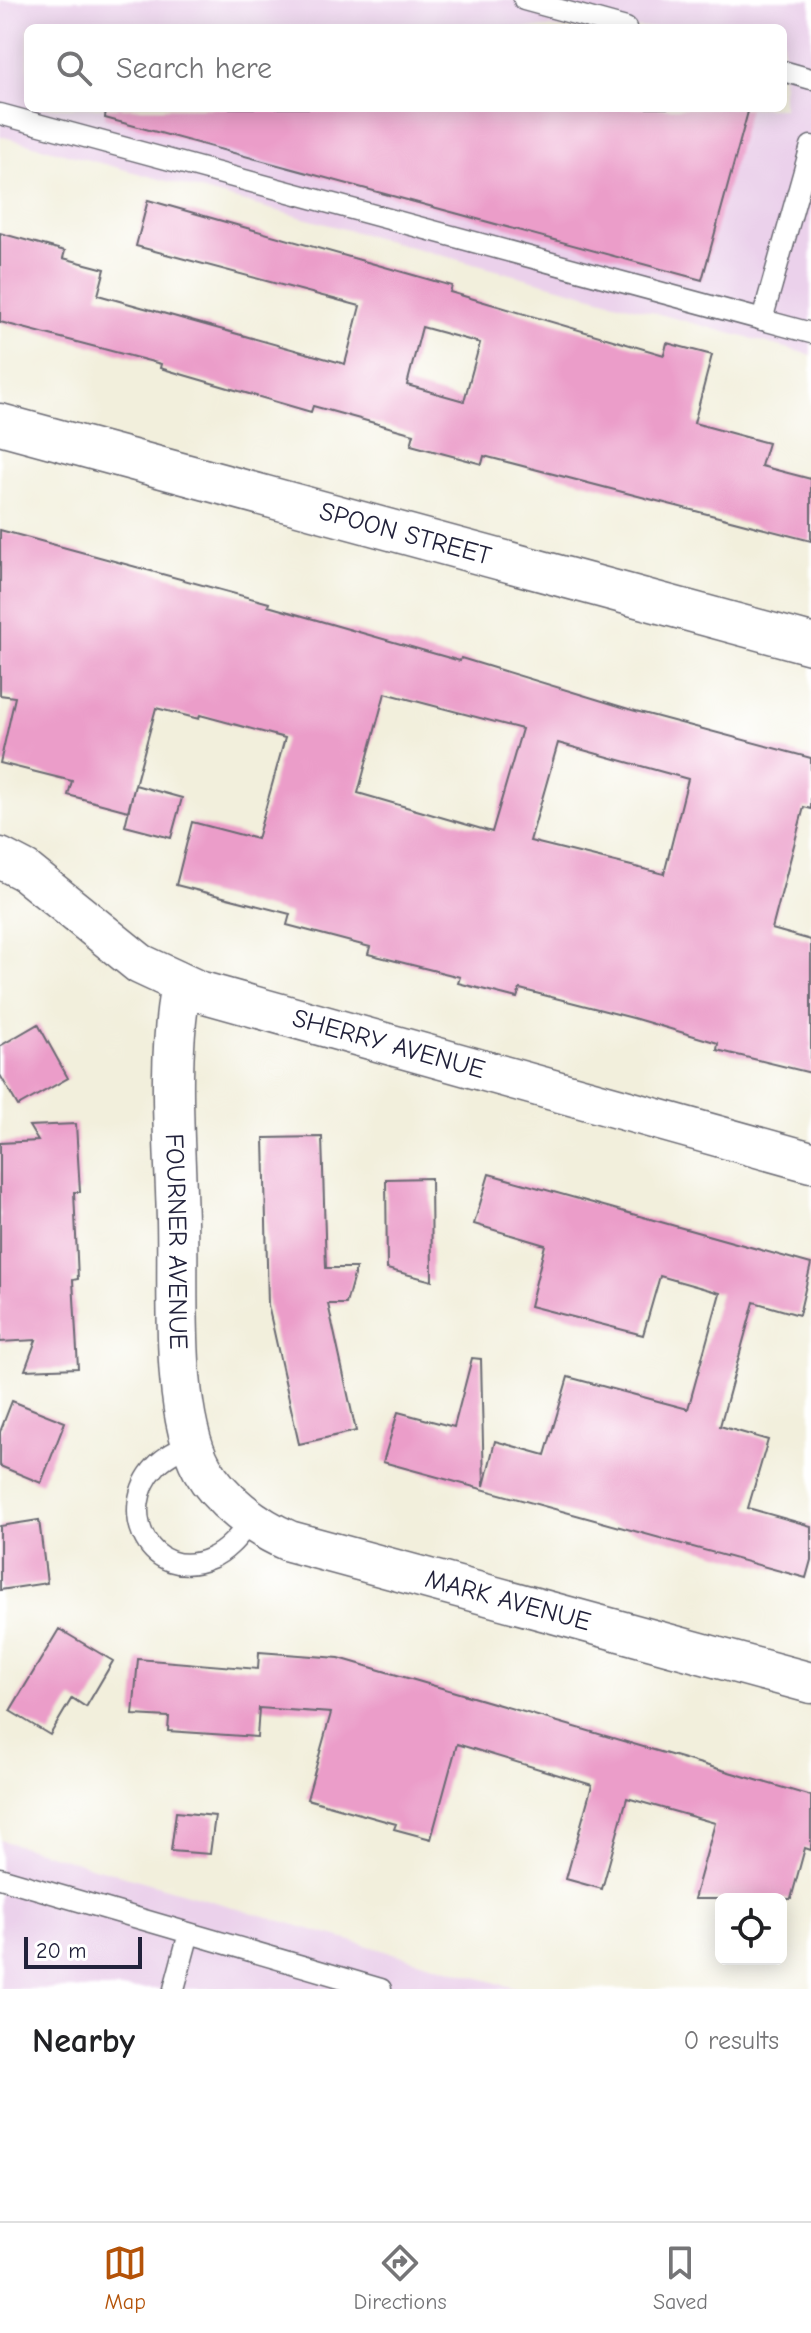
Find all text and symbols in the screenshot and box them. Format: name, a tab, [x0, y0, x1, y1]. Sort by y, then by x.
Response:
search box	[24, 24, 787, 112]
icon: search	[52, 46, 96, 90]
text: Search here	[116, 51, 272, 86]
street label: SPOON STREET	[316, 496, 495, 572]
street label: SHERRY AVENUE	[289, 1003, 488, 1085]
street label: FOURNER AVENUE	[159, 1133, 193, 1350]
street label: MARK AVENUE	[422, 1564, 594, 1637]
map controls	[715, 1893, 787, 1965]
button: locate	[715, 1893, 787, 1965]
scale bar	[24, 1933, 142, 1969]
text: 20 m	[36, 1938, 86, 1964]
text: Nearby	[32, 2021, 135, 2061]
text: 0 results	[684, 2026, 779, 2056]
tab: Map	[103, 2241, 147, 2315]
tab: Directions	[354, 2241, 447, 2315]
tab: Saved	[653, 2241, 708, 2315]

